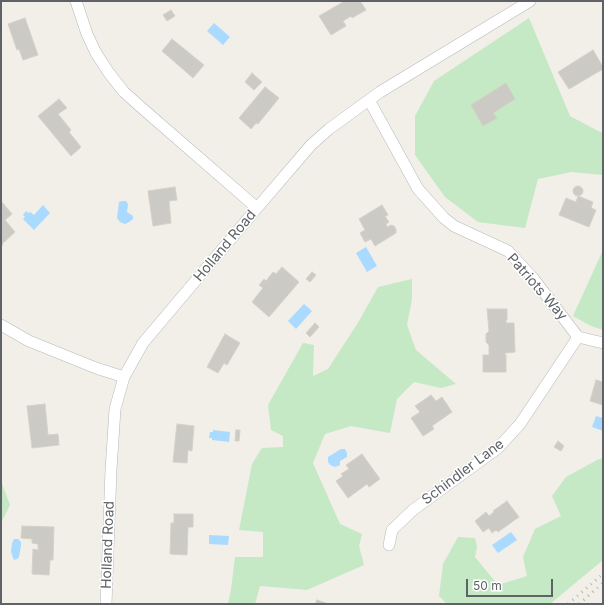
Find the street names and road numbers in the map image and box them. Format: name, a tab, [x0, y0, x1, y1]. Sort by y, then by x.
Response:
street label: Holland Road	[190, 207, 260, 285]
street label: Patriots Way	[503, 250, 571, 324]
street label: Schindler Lane	[419, 436, 507, 508]
street label: Holland Road	[98, 501, 118, 589]

